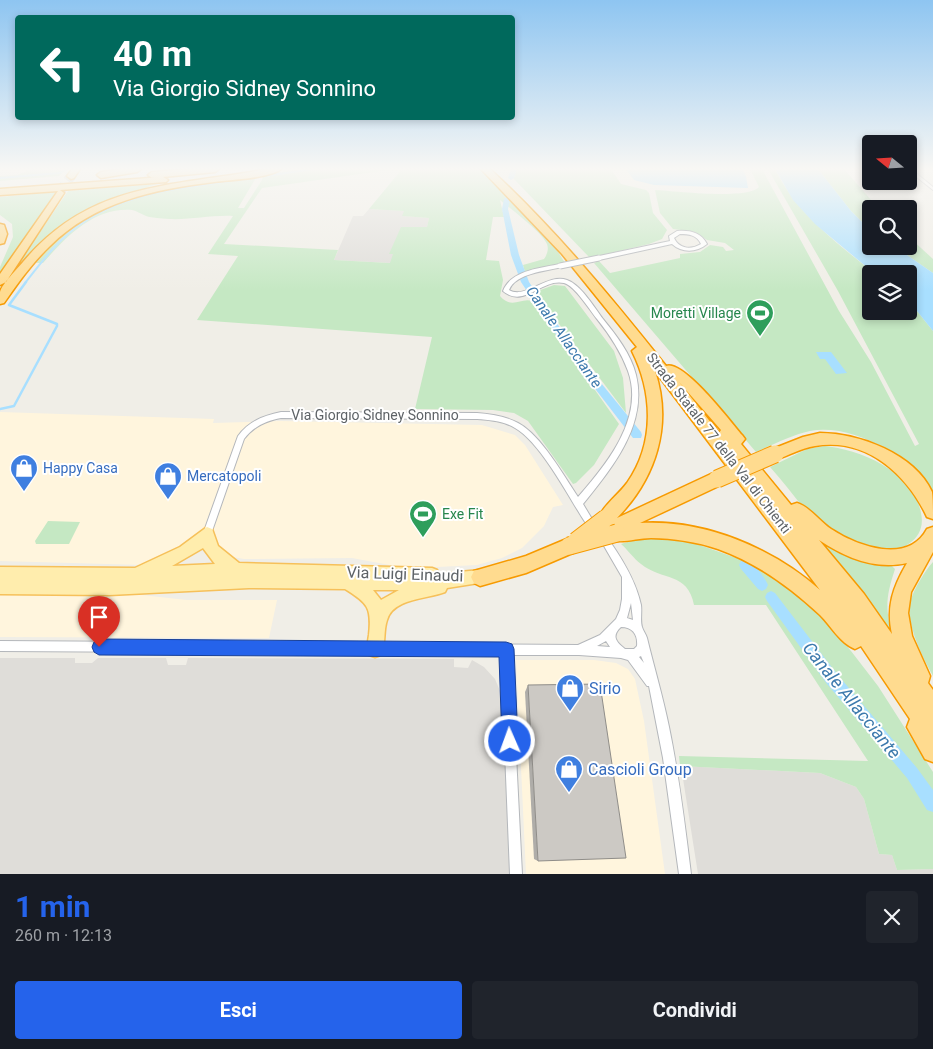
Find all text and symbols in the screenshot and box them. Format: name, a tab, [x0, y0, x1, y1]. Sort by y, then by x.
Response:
text: 40 m	[113, 34, 192, 75]
icon: left	[30, 35, 95, 100]
text: Via Giorgio Sidney Sonnino	[113, 76, 376, 101]
north arrow	[862, 135, 918, 190]
map controls	[862, 135, 917, 320]
button: search	[862, 200, 917, 255]
button: layers	[862, 265, 917, 320]
water label: Canale Allacciante	[522, 283, 606, 392]
sports icon: Moretti Village	[745, 298, 775, 337]
place label: Moretti Village	[651, 305, 741, 321]
street label: Strada Statale 77 della Val di Chienti	[644, 350, 794, 536]
street label: Via Giorgio Sidney Sonnino	[291, 407, 459, 423]
shop icon: Happy Casa	[9, 453, 39, 492]
place label: Happy Casa	[43, 460, 118, 476]
shop icon: Mercatopoli	[153, 461, 183, 500]
place label: Mercatopoli	[187, 468, 261, 484]
sports icon: Exe Fit	[408, 499, 438, 538]
place label: Exe Fit	[442, 506, 484, 522]
street label: Via Luigi Einaudi	[346, 562, 464, 586]
pin	[78, 596, 120, 647]
icon: arrive	[85, 603, 113, 631]
water label: Canale Allacciante	[799, 637, 905, 763]
shop icon: Sirio	[555, 673, 585, 712]
place label: Sirio	[589, 679, 621, 698]
position arrow	[483, 714, 535, 766]
shop icon: Cascioli Group	[554, 754, 584, 793]
place label: Cascioli Group	[588, 760, 692, 779]
text: 1 min	[15, 889, 90, 924]
button: close	[866, 891, 918, 943]
text: 260 m · 12:13	[15, 926, 112, 945]
button: Esci	[15, 981, 462, 1039]
button: Condividi	[472, 981, 918, 1039]

